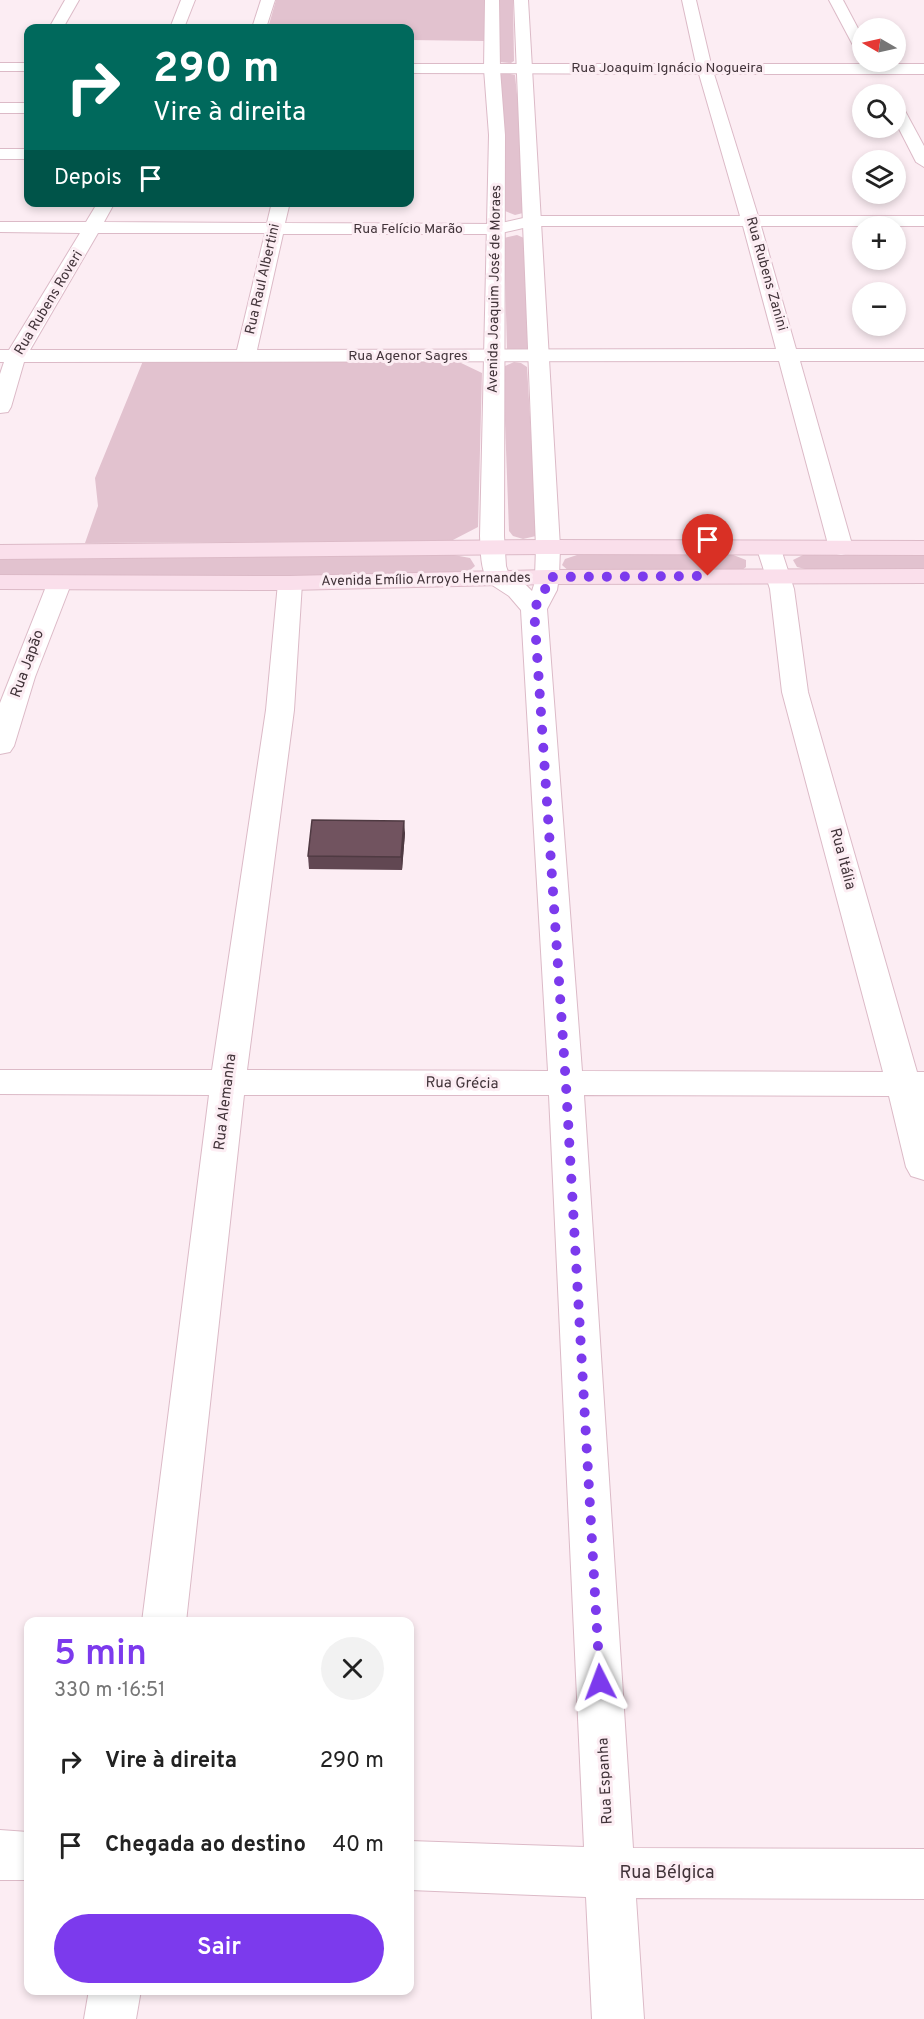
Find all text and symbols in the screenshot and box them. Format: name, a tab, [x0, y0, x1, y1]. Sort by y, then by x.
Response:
north arrow	[852, 18, 906, 72]
map controls	[852, 18, 906, 336]
text: 290 m	[153, 44, 280, 97]
icon: right	[54, 48, 132, 126]
street label: Rua Joaquim Ignácio Nogueira	[571, 60, 763, 77]
button: search	[852, 84, 906, 138]
text: Vire à direita	[153, 96, 306, 130]
button: layers	[852, 150, 906, 204]
icon: arrive	[134, 162, 167, 195]
text: Depois	[54, 165, 122, 192]
street label: Avenida Joaquim José de Moraes	[485, 185, 505, 393]
street label: Rua Rubens Zanini	[742, 215, 790, 333]
button: +	[852, 216, 906, 270]
street label: Rua Felício Marão	[353, 221, 463, 238]
street label: Rua Raul Albertini	[242, 222, 284, 336]
street label: Rua Rubens Roveri	[11, 248, 87, 358]
button: −	[852, 282, 906, 336]
street label: Rua Agenor Sagres	[348, 348, 468, 365]
pin	[682, 514, 733, 576]
icon: arrive	[691, 523, 724, 556]
street label: Avenida Emílio Arroyo Hernandes	[321, 570, 531, 590]
street label: Rua Japão	[7, 628, 49, 700]
street label: Rua Itália	[825, 826, 859, 892]
street label: Rua Alemanha	[211, 1053, 241, 1151]
street label: Rua Grécia	[425, 1074, 499, 1094]
text: 5 min	[54, 1632, 147, 1678]
button: close	[321, 1637, 384, 1700]
position arrow	[568, 1650, 632, 1714]
text: 330 m · 16:51	[54, 1678, 166, 1704]
street label: Rua Espanha	[594, 1737, 618, 1825]
icon: right	[54, 1745, 87, 1778]
text: Vire à direita	[105, 1748, 237, 1775]
text: 290 m	[320, 1748, 384, 1775]
icon: arrive	[54, 1829, 87, 1862]
text: Chegada ao destino	[105, 1832, 306, 1859]
text: 40 m	[332, 1832, 384, 1859]
street label: Rua Bélgica	[619, 1862, 715, 1885]
button: Sair	[54, 1914, 384, 1983]

